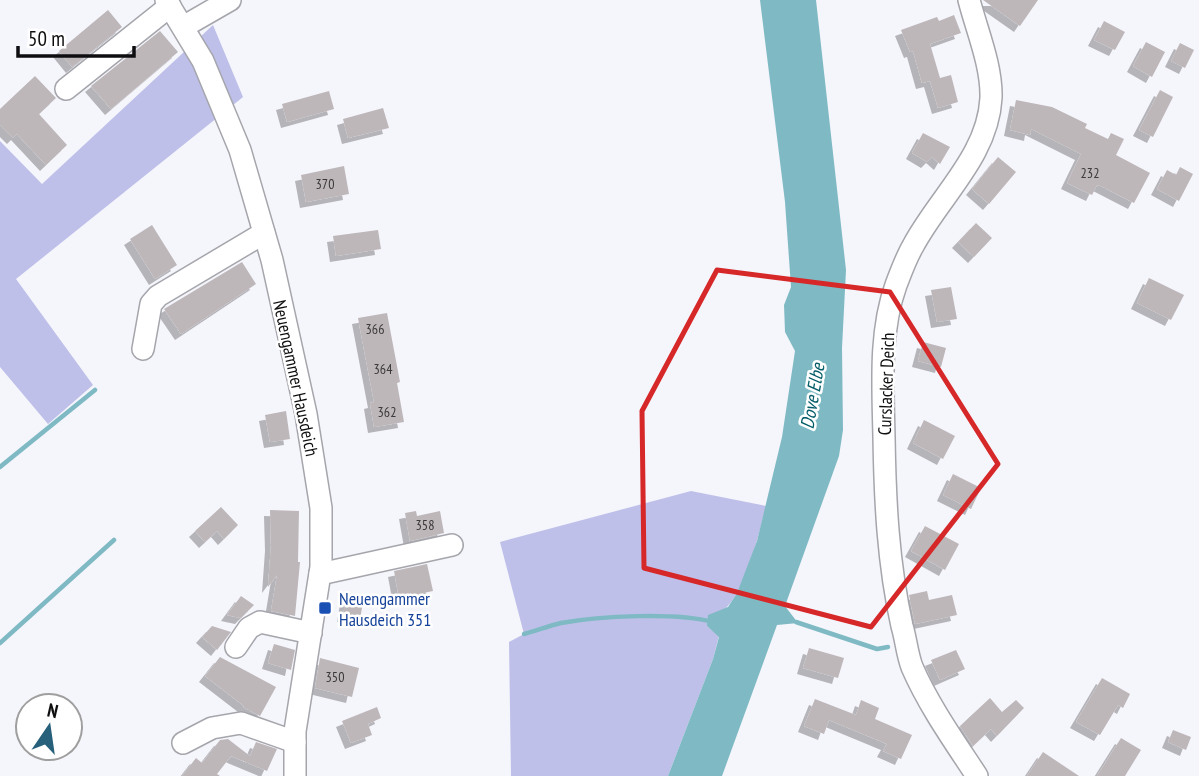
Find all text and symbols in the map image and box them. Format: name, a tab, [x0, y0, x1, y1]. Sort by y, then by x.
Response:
scale bar	[18, 14, 133, 58]
text: 50 m	[28, 25, 65, 52]
house number: 232	[1081, 164, 1099, 182]
house number: 370	[316, 175, 334, 193]
street label: Neuengammer Hausdeich	[268, 298, 324, 458]
house number: 366	[366, 320, 384, 338]
street label: Curslacker Deich	[873, 332, 899, 436]
house number: 364	[374, 360, 393, 378]
water label: Dove Elbe	[794, 360, 830, 431]
house number: 362	[378, 403, 396, 421]
house number: 358	[416, 516, 434, 534]
place label: Neuengammer Hausdeich 351	[339, 587, 431, 631]
marker: Neuengammer Hausdeich 351	[317, 600, 333, 616]
house number: 350	[326, 668, 344, 686]
north arrow	[14, 692, 84, 762]
text: N	[45, 698, 61, 723]

